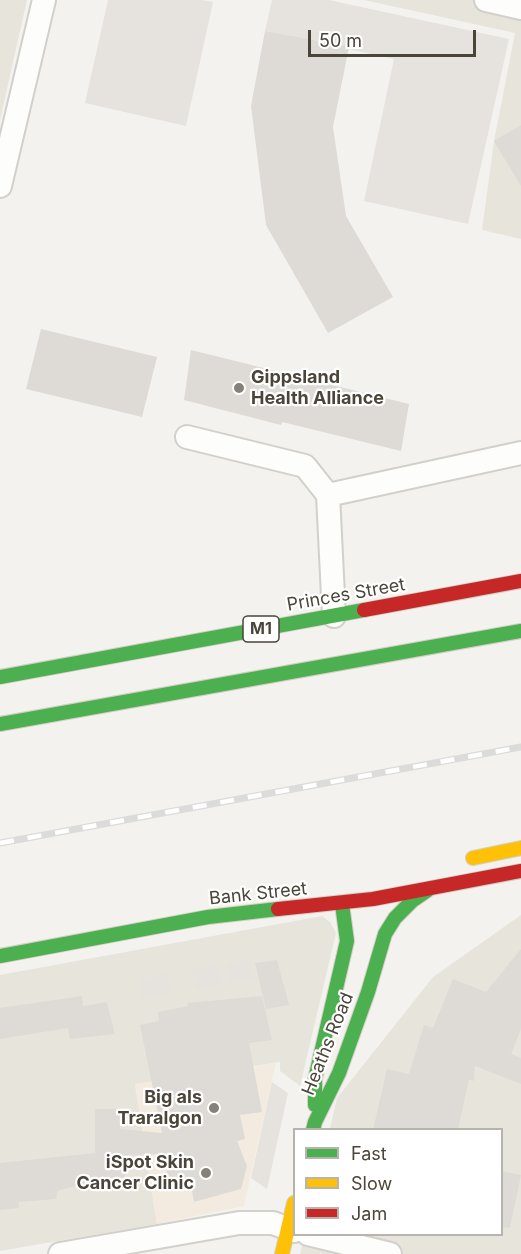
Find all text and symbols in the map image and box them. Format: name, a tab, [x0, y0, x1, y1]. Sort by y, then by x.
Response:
scale bar	[311, 18, 479, 56]
text: 50 m	[319, 30, 362, 51]
place label: Gippsland Health Alliance	[251, 367, 384, 410]
marker: Gippsland Health Alliance	[232, 381, 246, 395]
street label: Princes Street	[285, 574, 407, 616]
road number: M1	[243, 616, 279, 642]
street label: Bank Street	[208, 878, 308, 910]
street label: Heaths Road	[298, 990, 358, 1098]
place label: Big als Traralgon	[117, 1087, 202, 1130]
marker: Big als Traralgon	[207, 1101, 221, 1115]
legend	[293, 1128, 503, 1236]
text: Fast	[351, 1143, 387, 1164]
place label: iSpot Skin Cancer Clinic	[76, 1152, 194, 1194]
marker: iSpot Skin Cancer Clinic	[199, 1166, 213, 1180]
text: Slow	[351, 1173, 392, 1194]
text: Jam	[351, 1203, 387, 1224]

